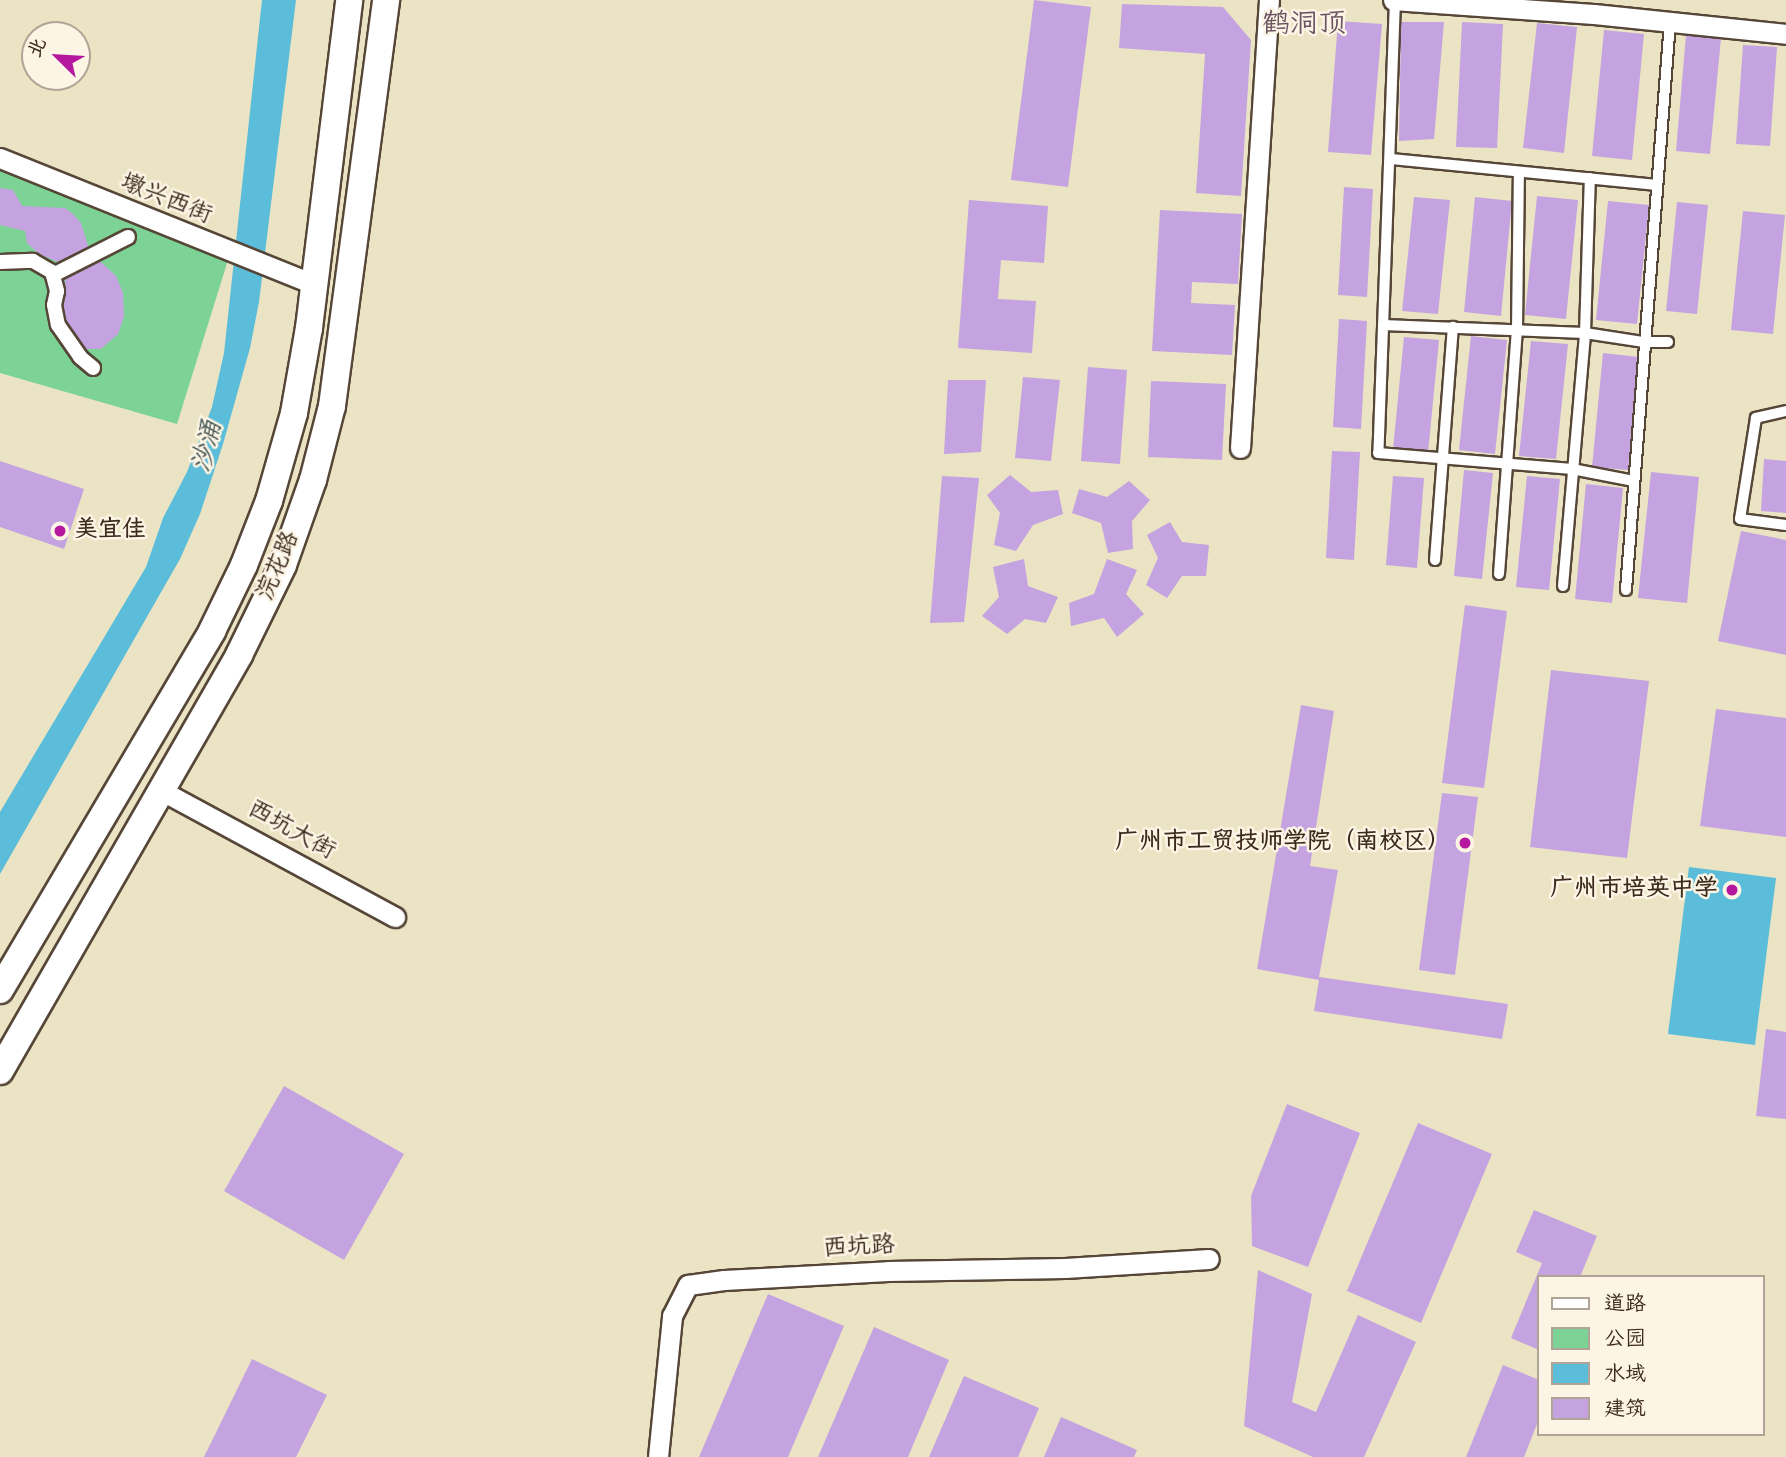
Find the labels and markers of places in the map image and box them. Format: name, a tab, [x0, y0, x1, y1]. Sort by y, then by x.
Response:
place label: 美宜佳	[74, 517, 146, 545]
marker: 美宜佳	[52, 523, 68, 539]
place label: 广州市工贸技师学院（南校区）	[1115, 829, 1451, 857]
marker: 广州市工贸技师学院（南校区）	[1457, 835, 1473, 851]
place label: 广州市培英中学	[1550, 876, 1718, 904]
marker: 广州市培英中学	[1724, 882, 1740, 898]

